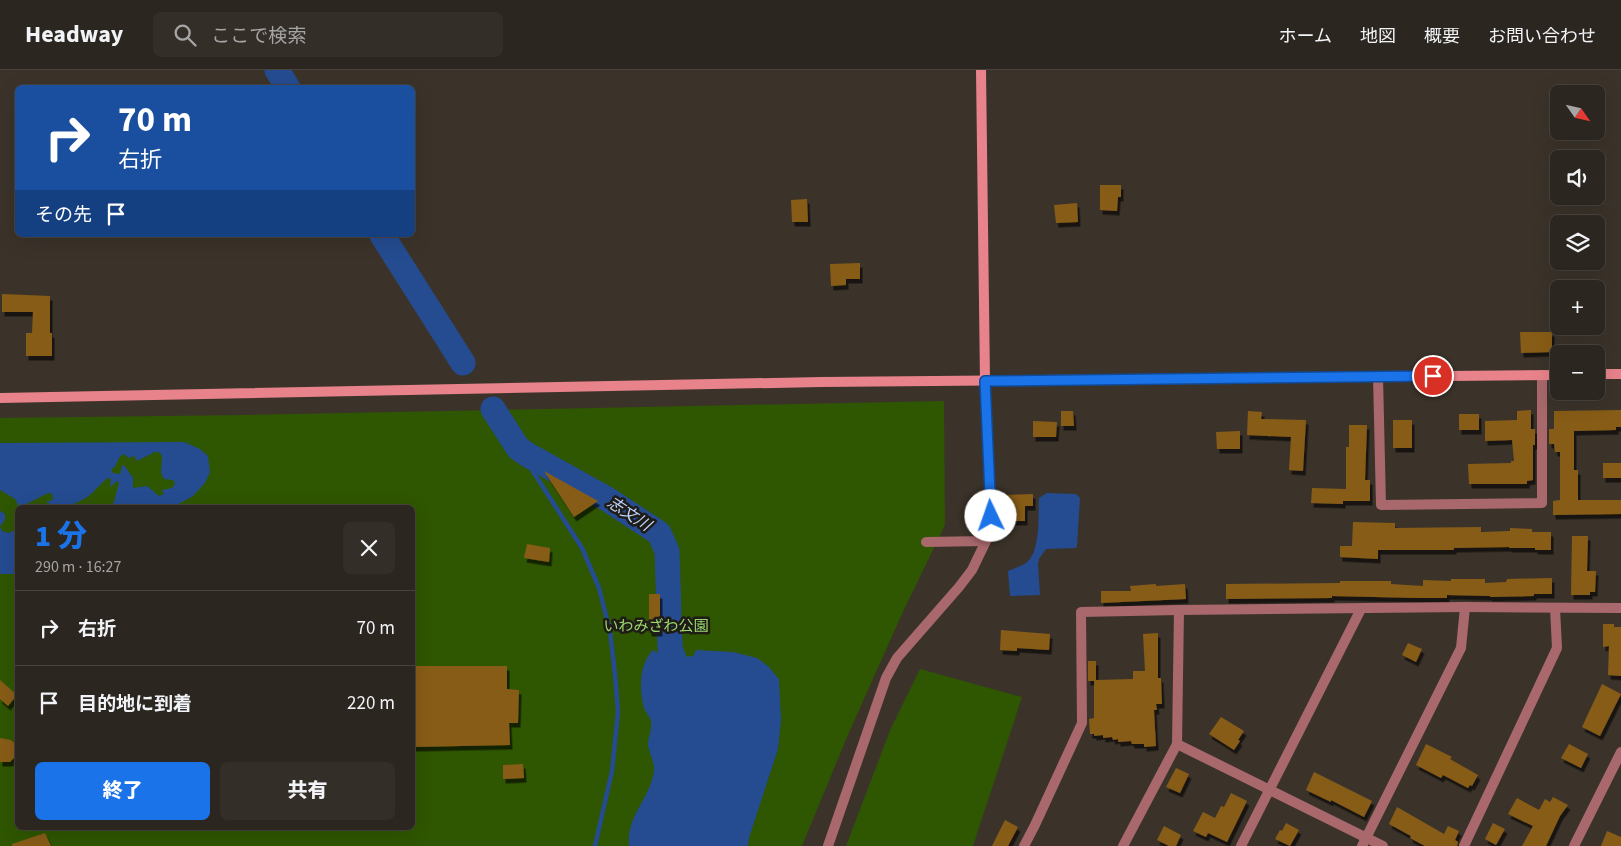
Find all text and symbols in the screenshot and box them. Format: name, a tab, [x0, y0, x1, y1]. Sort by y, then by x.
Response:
search box	[153, 12, 503, 57]
text: Headway	[25, 17, 123, 52]
icon: search	[171, 21, 199, 49]
text: ここで検索	[211, 23, 306, 50]
text: ホーム	[1279, 24, 1332, 49]
text: 地図	[1360, 24, 1396, 49]
text: 概要	[1424, 24, 1460, 49]
text: お問い合わせ	[1488, 24, 1596, 49]
north arrow	[1550, 85, 1605, 140]
map controls	[1550, 85, 1605, 400]
text: 70 m	[118, 95, 192, 145]
icon: right	[35, 105, 100, 170]
text: 右折	[118, 144, 162, 176]
button: sound	[1550, 150, 1605, 205]
icon: arrive	[102, 200, 130, 228]
text: その先	[35, 202, 92, 229]
button: layers	[1550, 215, 1605, 270]
button: +	[1550, 280, 1605, 335]
button: −	[1550, 345, 1605, 400]
pin	[1412, 355, 1454, 397]
icon: arrive	[1419, 362, 1447, 390]
position arrow	[964, 489, 1016, 541]
water label: 志文川	[603, 492, 657, 537]
text: 1 分	[35, 515, 87, 558]
button: close	[343, 522, 395, 574]
text: 290 m · 16:27	[35, 556, 122, 578]
icon: right	[35, 614, 63, 642]
text: 70 m	[357, 615, 395, 642]
text: 右折	[78, 616, 116, 643]
park label: いわみざわ公園	[603, 616, 709, 637]
icon: arrive	[35, 689, 63, 717]
text: 220 m	[347, 690, 395, 717]
text: 目的地に到着	[78, 691, 192, 718]
button: 終了	[35, 762, 210, 820]
button: 共有	[220, 762, 395, 820]

